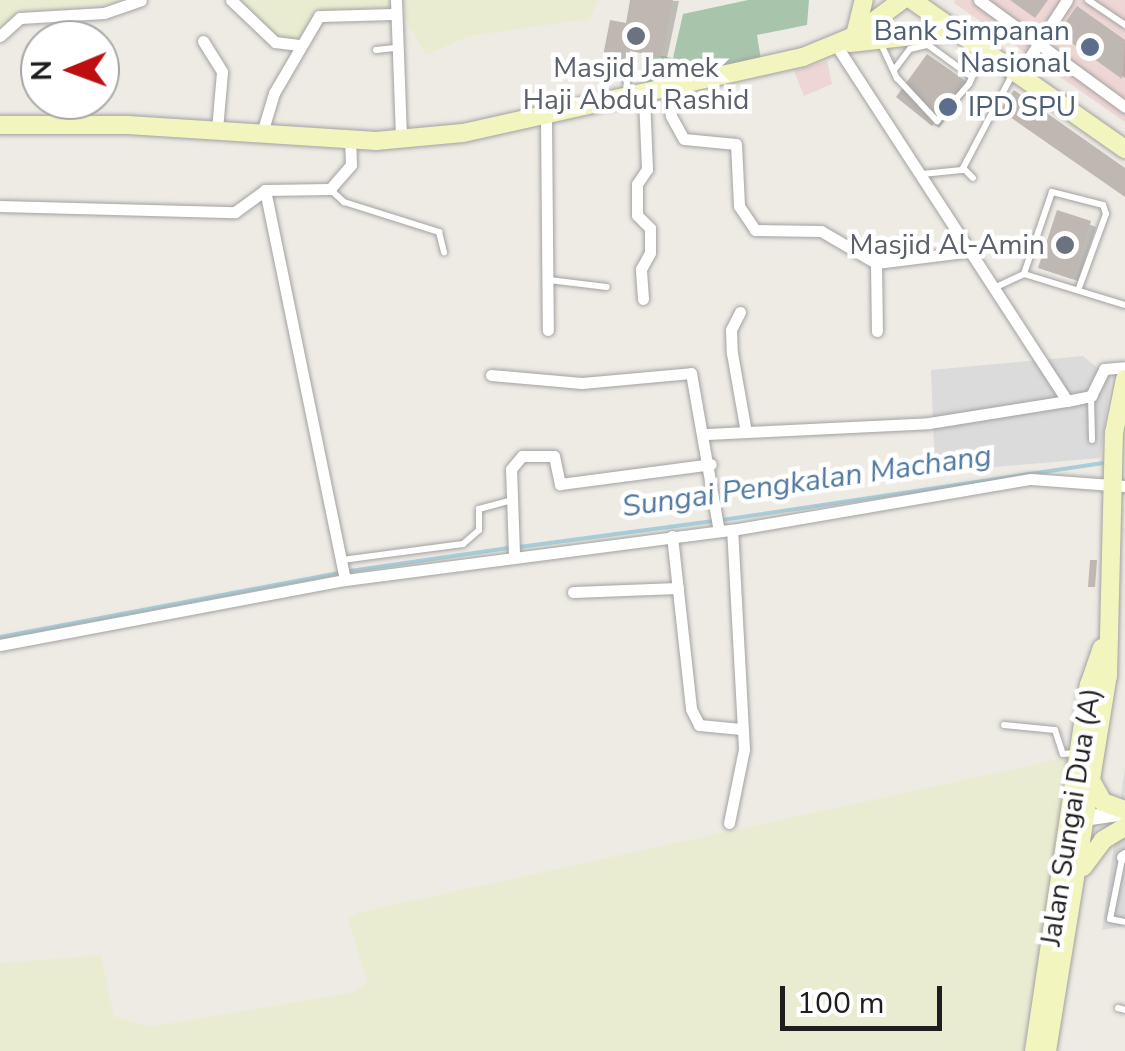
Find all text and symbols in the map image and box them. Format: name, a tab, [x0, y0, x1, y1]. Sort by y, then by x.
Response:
place label: Bank Simpanan Nasional	[874, 14, 1070, 80]
north arrow	[20, 20, 120, 120]
marker: Masjid Jamek Haji Abdul Rashid	[625, 25, 647, 47]
marker: Bank Simpanan Nasional	[1079, 36, 1101, 58]
place label: Masjid Jamek Haji Abdul Rashid	[523, 51, 749, 117]
text: N	[23, 60, 61, 81]
place label: IPD SPU	[968, 90, 1076, 124]
marker: IPD SPU	[937, 96, 959, 118]
place label: Masjid Al-Amin	[850, 228, 1045, 262]
marker: Masjid Al-Amin	[1054, 234, 1076, 256]
water label: Sungai Pengkalan Machang	[620, 438, 994, 526]
street label: Jalan Sungai Dua (A)	[1034, 686, 1108, 948]
scale bar	[785, 966, 948, 1028]
text: 100 m	[797, 983, 884, 1024]

